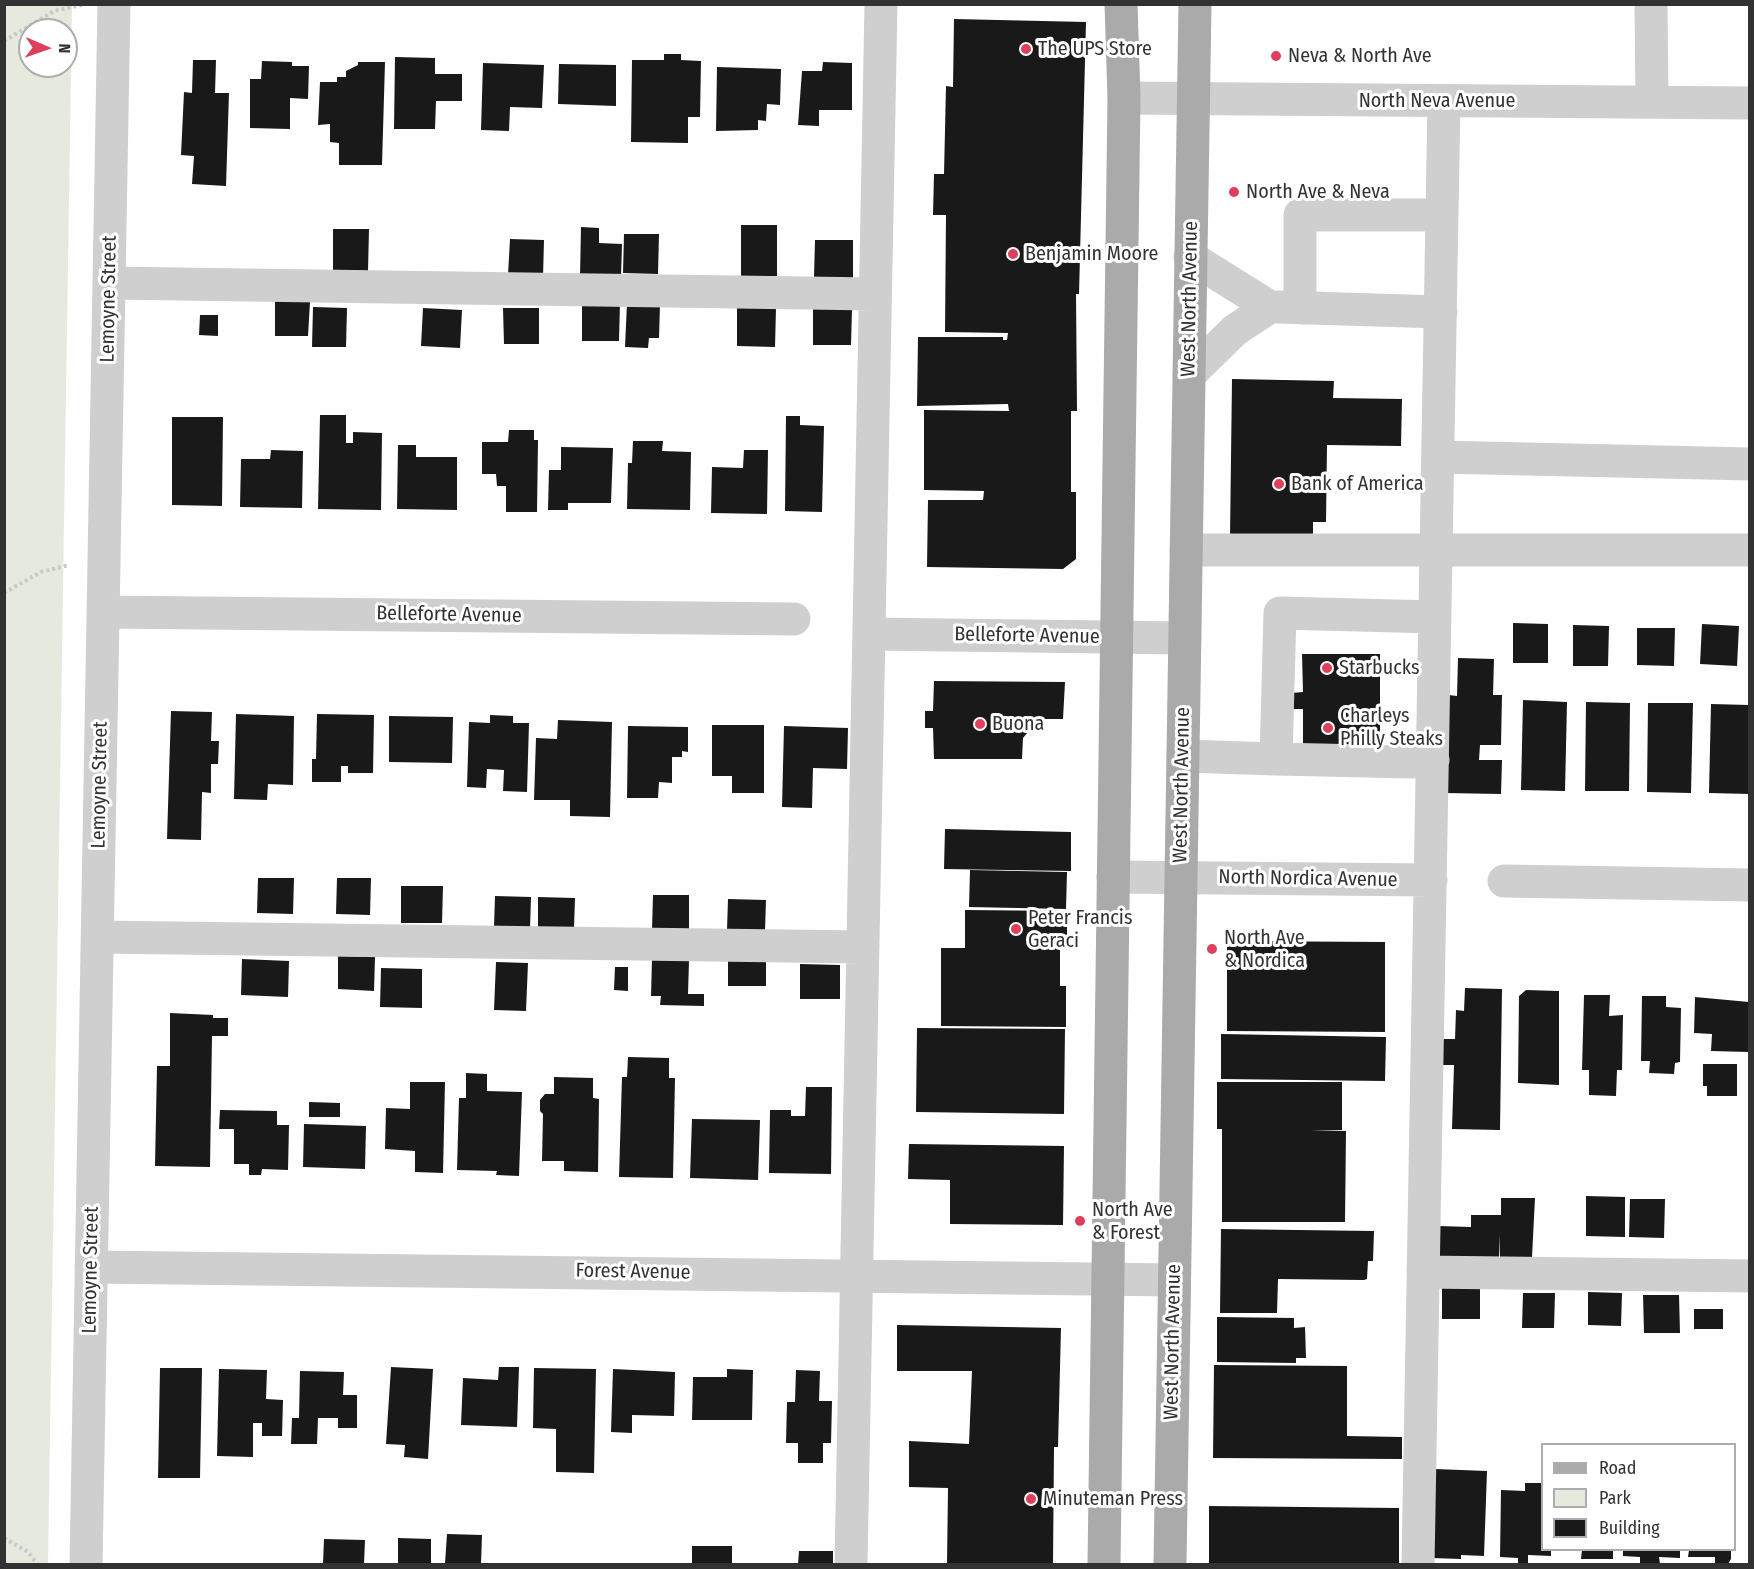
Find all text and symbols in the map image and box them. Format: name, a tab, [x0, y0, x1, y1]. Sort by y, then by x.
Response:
north arrow	[18, 18, 78, 78]
place label: The UPS Store	[1038, 37, 1152, 61]
marker: The UPS Store	[1019, 42, 1033, 56]
text: N	[55, 43, 74, 54]
place label: Neva & North Ave	[1288, 44, 1432, 68]
marker: Neva & North Ave	[1269, 49, 1283, 63]
street label: North Neva Avenue	[1359, 89, 1515, 113]
place label: North Ave & Neva	[1246, 180, 1390, 204]
marker: North Ave & Neva	[1227, 185, 1241, 199]
street label: West North Avenue	[1177, 221, 1203, 377]
street label: Lemoyne Street	[96, 235, 122, 363]
place label: Benjamin Moore	[1025, 242, 1158, 266]
marker: Benjamin Moore	[1006, 247, 1020, 261]
place label: Bank of America	[1291, 472, 1424, 496]
marker: Bank of America	[1272, 477, 1286, 491]
street label: Belleforte Avenue	[376, 602, 522, 628]
street label: Belleforte Avenue	[954, 623, 1100, 649]
place label: Starbucks	[1339, 656, 1420, 680]
marker: Starbucks	[1320, 661, 1334, 675]
place label: Charleys Philly Steaks	[1340, 704, 1443, 751]
street label: West North Avenue	[1169, 707, 1195, 863]
place label: Buona	[992, 712, 1044, 736]
marker: Buona	[973, 717, 987, 731]
street label: Lemoyne Street	[87, 721, 113, 849]
marker: Charleys Philly Steaks	[1321, 721, 1335, 735]
street label: North Nordica Avenue	[1218, 865, 1398, 893]
place label: Peter Francis Geraci	[1028, 906, 1132, 953]
marker: Peter Francis Geraci	[1009, 922, 1023, 936]
place label: North Ave & Nordica	[1224, 926, 1305, 973]
marker: North Ave & Nordica	[1205, 942, 1219, 956]
place label: North Ave & Forest	[1092, 1198, 1173, 1245]
street label: Lemoyne Street	[78, 1206, 104, 1334]
marker: North Ave & Forest	[1073, 1214, 1087, 1228]
street label: Forest Avenue	[575, 1259, 691, 1285]
street label: West North Avenue	[1160, 1264, 1186, 1420]
legend	[1541, 1443, 1736, 1551]
text: Road	[1599, 1457, 1636, 1479]
place label: Minuteman Press	[1043, 1487, 1183, 1511]
text: Park	[1599, 1487, 1631, 1509]
marker: Minuteman Press	[1024, 1492, 1038, 1506]
text: Building	[1599, 1517, 1660, 1539]

